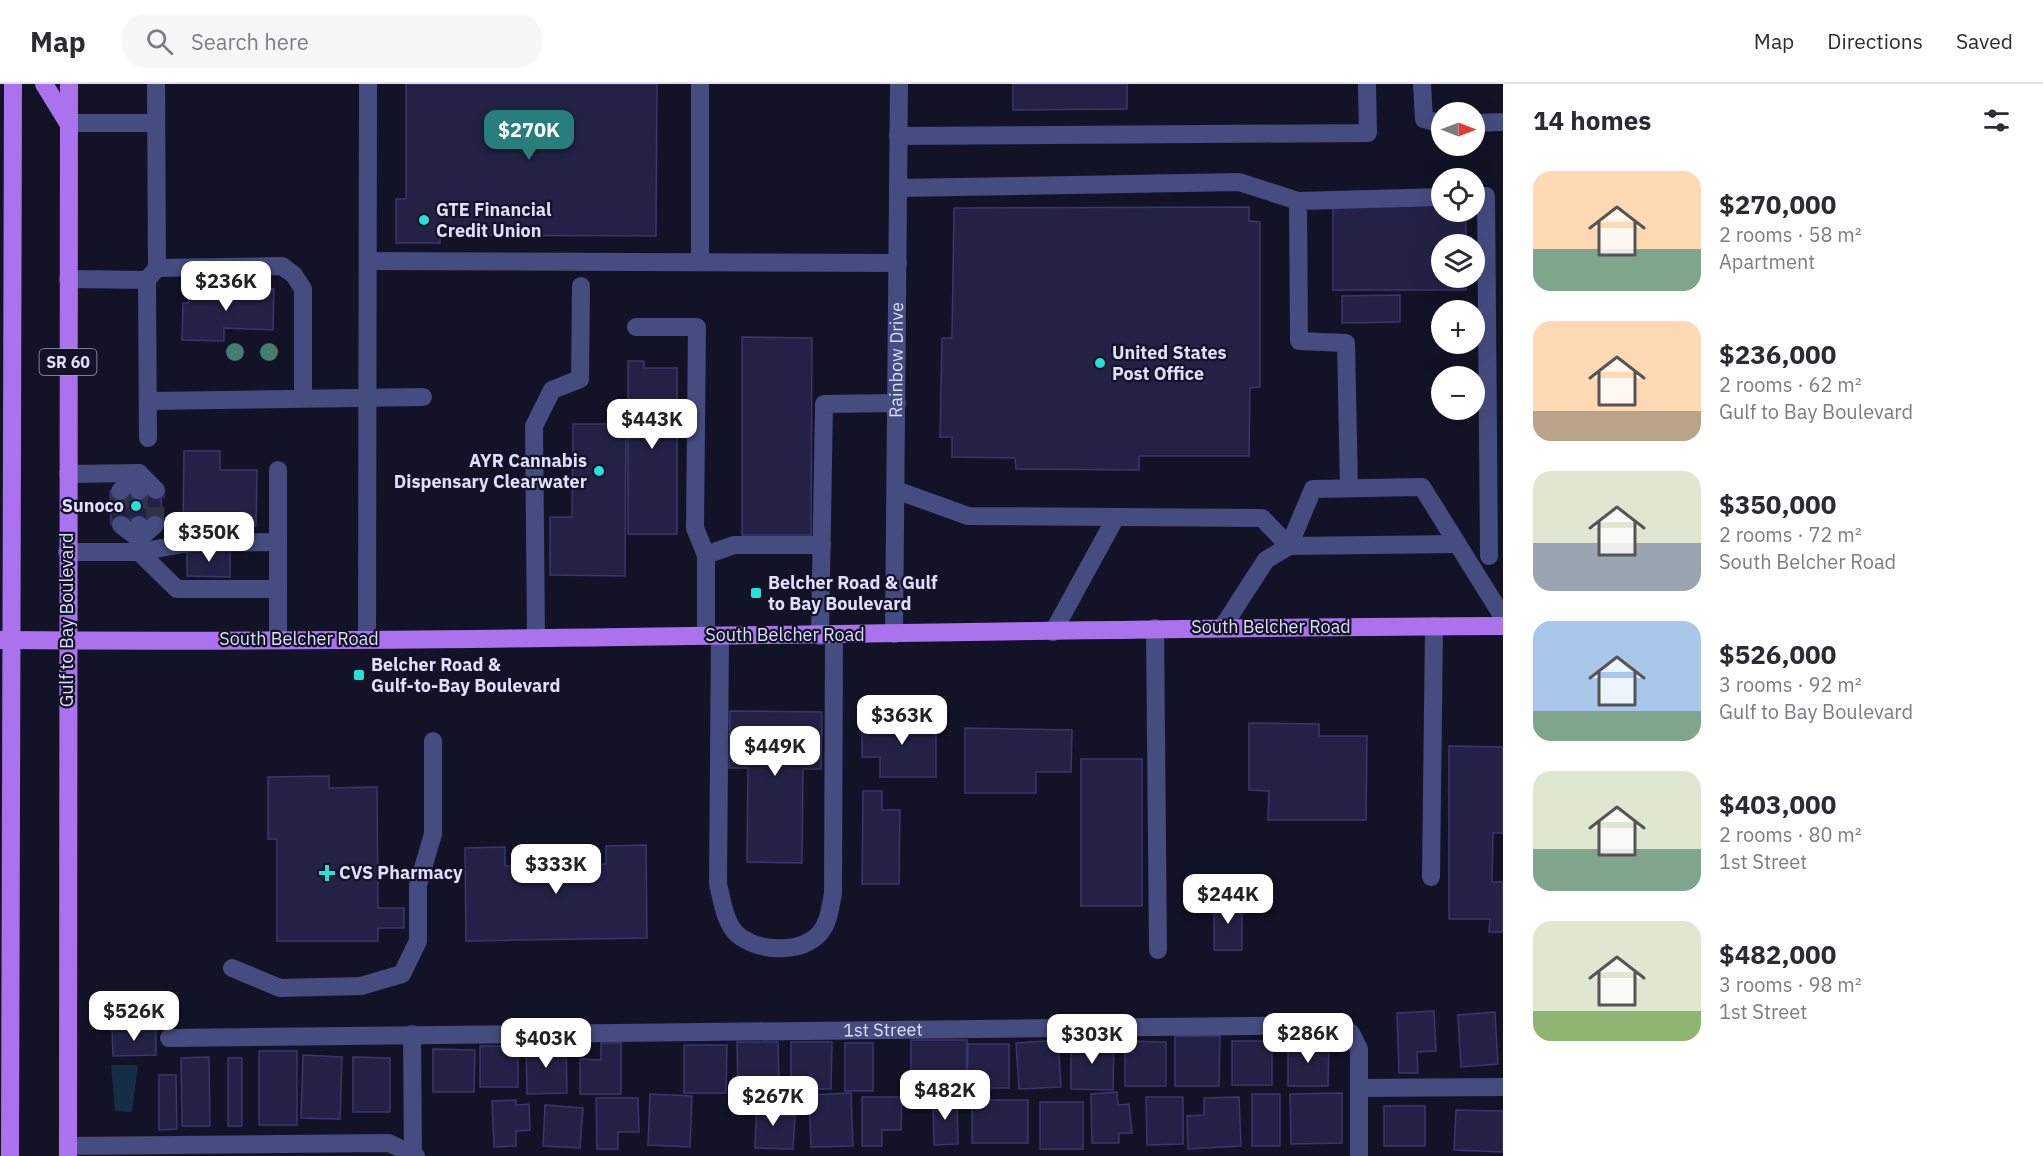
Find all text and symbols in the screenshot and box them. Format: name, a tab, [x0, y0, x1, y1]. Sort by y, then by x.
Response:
search box	[122, 14, 542, 68]
text: Map	[30, 23, 86, 60]
icon: search	[143, 25, 176, 58]
text: Search here	[191, 27, 309, 56]
text: Map	[1754, 27, 1794, 55]
text: Directions	[1827, 27, 1923, 55]
text: Saved	[1956, 27, 2013, 55]
north arrow	[1431, 102, 1485, 156]
map controls	[1431, 102, 1485, 420]
text: 14 homes	[1533, 103, 1651, 137]
icon: filters	[1980, 104, 2013, 137]
pin: $270K	[487, 110, 571, 161]
text: $270K	[498, 116, 560, 143]
button: locate	[1431, 168, 1485, 222]
text: $270,000	[1719, 187, 1836, 221]
icon: home	[1581, 195, 1653, 267]
place label: GTE Financial Credit Union	[436, 198, 552, 242]
marker: GTE Financial Credit Union	[417, 213, 431, 227]
text: 2 rooms · 58 m²	[1719, 221, 1862, 248]
button: layers	[1431, 234, 1485, 288]
text: Apartment	[1719, 248, 1815, 275]
pin: $236K	[184, 261, 268, 312]
text: $236K	[195, 267, 257, 294]
button: +	[1431, 300, 1485, 354]
street label: Rainbow Drive	[884, 302, 908, 418]
text: $236,000	[1719, 337, 1836, 371]
place label: United States Post Office	[1112, 341, 1227, 385]
icon: home	[1581, 345, 1653, 417]
road number: SR 60	[40, 349, 97, 375]
marker: United States Post Office	[1093, 356, 1107, 370]
button: −	[1431, 366, 1485, 420]
text: 2 rooms · 62 m²	[1719, 371, 1862, 398]
text: Gulf to Bay Boulevard	[1719, 398, 1913, 425]
pin: $443K	[610, 399, 694, 450]
text: $443K	[621, 405, 683, 432]
place label: AYR Cannabis Dispensary Clearwater	[394, 449, 587, 493]
marker: AYR Cannabis Dispensary Clearwater	[592, 464, 606, 478]
text: $350,000	[1719, 487, 1836, 521]
place label: Sunoco	[62, 494, 124, 517]
icon: home	[1581, 495, 1653, 567]
marker: Sunoco	[129, 499, 143, 513]
pin: $350K	[167, 512, 251, 563]
text: $350K	[178, 518, 240, 545]
text: 2 rooms · 72 m²	[1719, 521, 1862, 548]
street label: Gulf to Bay Boulevard	[55, 533, 78, 707]
text: South Belcher Road	[1719, 548, 1896, 575]
place label: Belcher Road & Gulf to Bay Boulevard	[768, 571, 938, 615]
marker: Belcher Road & Gulf to Bay Boulevard	[749, 586, 763, 600]
street label: South Belcher Road	[1191, 615, 1351, 638]
street label: South Belcher Road	[705, 623, 865, 646]
street label: South Belcher Road	[219, 627, 379, 650]
text: $526,000	[1719, 637, 1836, 671]
icon: home	[1581, 645, 1653, 717]
place label: Belcher Road & Gulf-to-Bay Boulevard	[371, 653, 560, 697]
marker: Belcher Road & Gulf-to-Bay Boulevard	[352, 668, 366, 682]
text: 3 rooms · 92 m²	[1719, 671, 1862, 698]
pin: $363K	[860, 695, 944, 746]
text: Gulf to Bay Boulevard	[1719, 698, 1913, 725]
text: $363K	[871, 701, 933, 728]
pin: $449K	[733, 726, 817, 777]
text: $449K	[744, 732, 806, 759]
text: $403,000	[1719, 787, 1836, 821]
icon: home	[1581, 795, 1653, 867]
text: 2 rooms · 80 m²	[1719, 821, 1862, 848]
pin: $333K	[514, 844, 598, 895]
text: 1st Street	[1719, 848, 1807, 875]
text: $333K	[525, 850, 587, 877]
place label: CVS Pharmacy	[339, 861, 463, 884]
marker: CVS Pharmacy	[320, 866, 334, 880]
pin: $244K	[1186, 874, 1270, 925]
text: $244K	[1197, 880, 1259, 907]
text: $482,000	[1719, 937, 1836, 971]
icon: home	[1581, 945, 1653, 1017]
text: 3 rooms · 98 m²	[1719, 971, 1862, 998]
pin: $526K	[92, 991, 176, 1042]
text: $526K	[103, 997, 165, 1024]
text: 1st Street	[1719, 998, 1807, 1025]
pin: $286K	[1266, 1013, 1350, 1064]
pin: $303K	[1050, 1014, 1134, 1065]
pin: $403K	[504, 1018, 588, 1069]
street label: 1st Street	[843, 1018, 923, 1041]
text: $286K	[1277, 1019, 1339, 1046]
text: $303K	[1061, 1020, 1123, 1047]
text: $403K	[515, 1024, 577, 1051]
pin: $482K	[903, 1070, 987, 1121]
pin: $267K	[731, 1076, 815, 1127]
text: $482K	[914, 1076, 976, 1103]
text: $267K	[742, 1082, 804, 1109]

